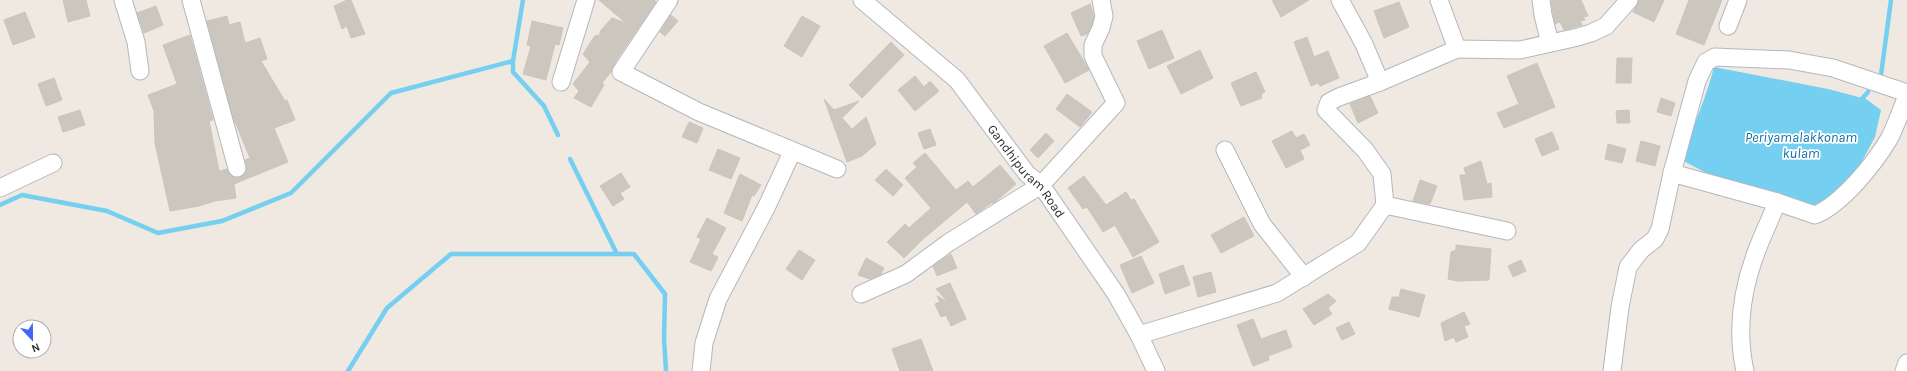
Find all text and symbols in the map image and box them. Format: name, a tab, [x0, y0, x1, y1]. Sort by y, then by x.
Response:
street label: Gandhipuram Road	[985, 121, 1068, 220]
water label: Periyamalakkonam kulam	[1745, 129, 1857, 162]
north arrow	[12, 319, 52, 359]
text: N	[29, 340, 42, 355]

